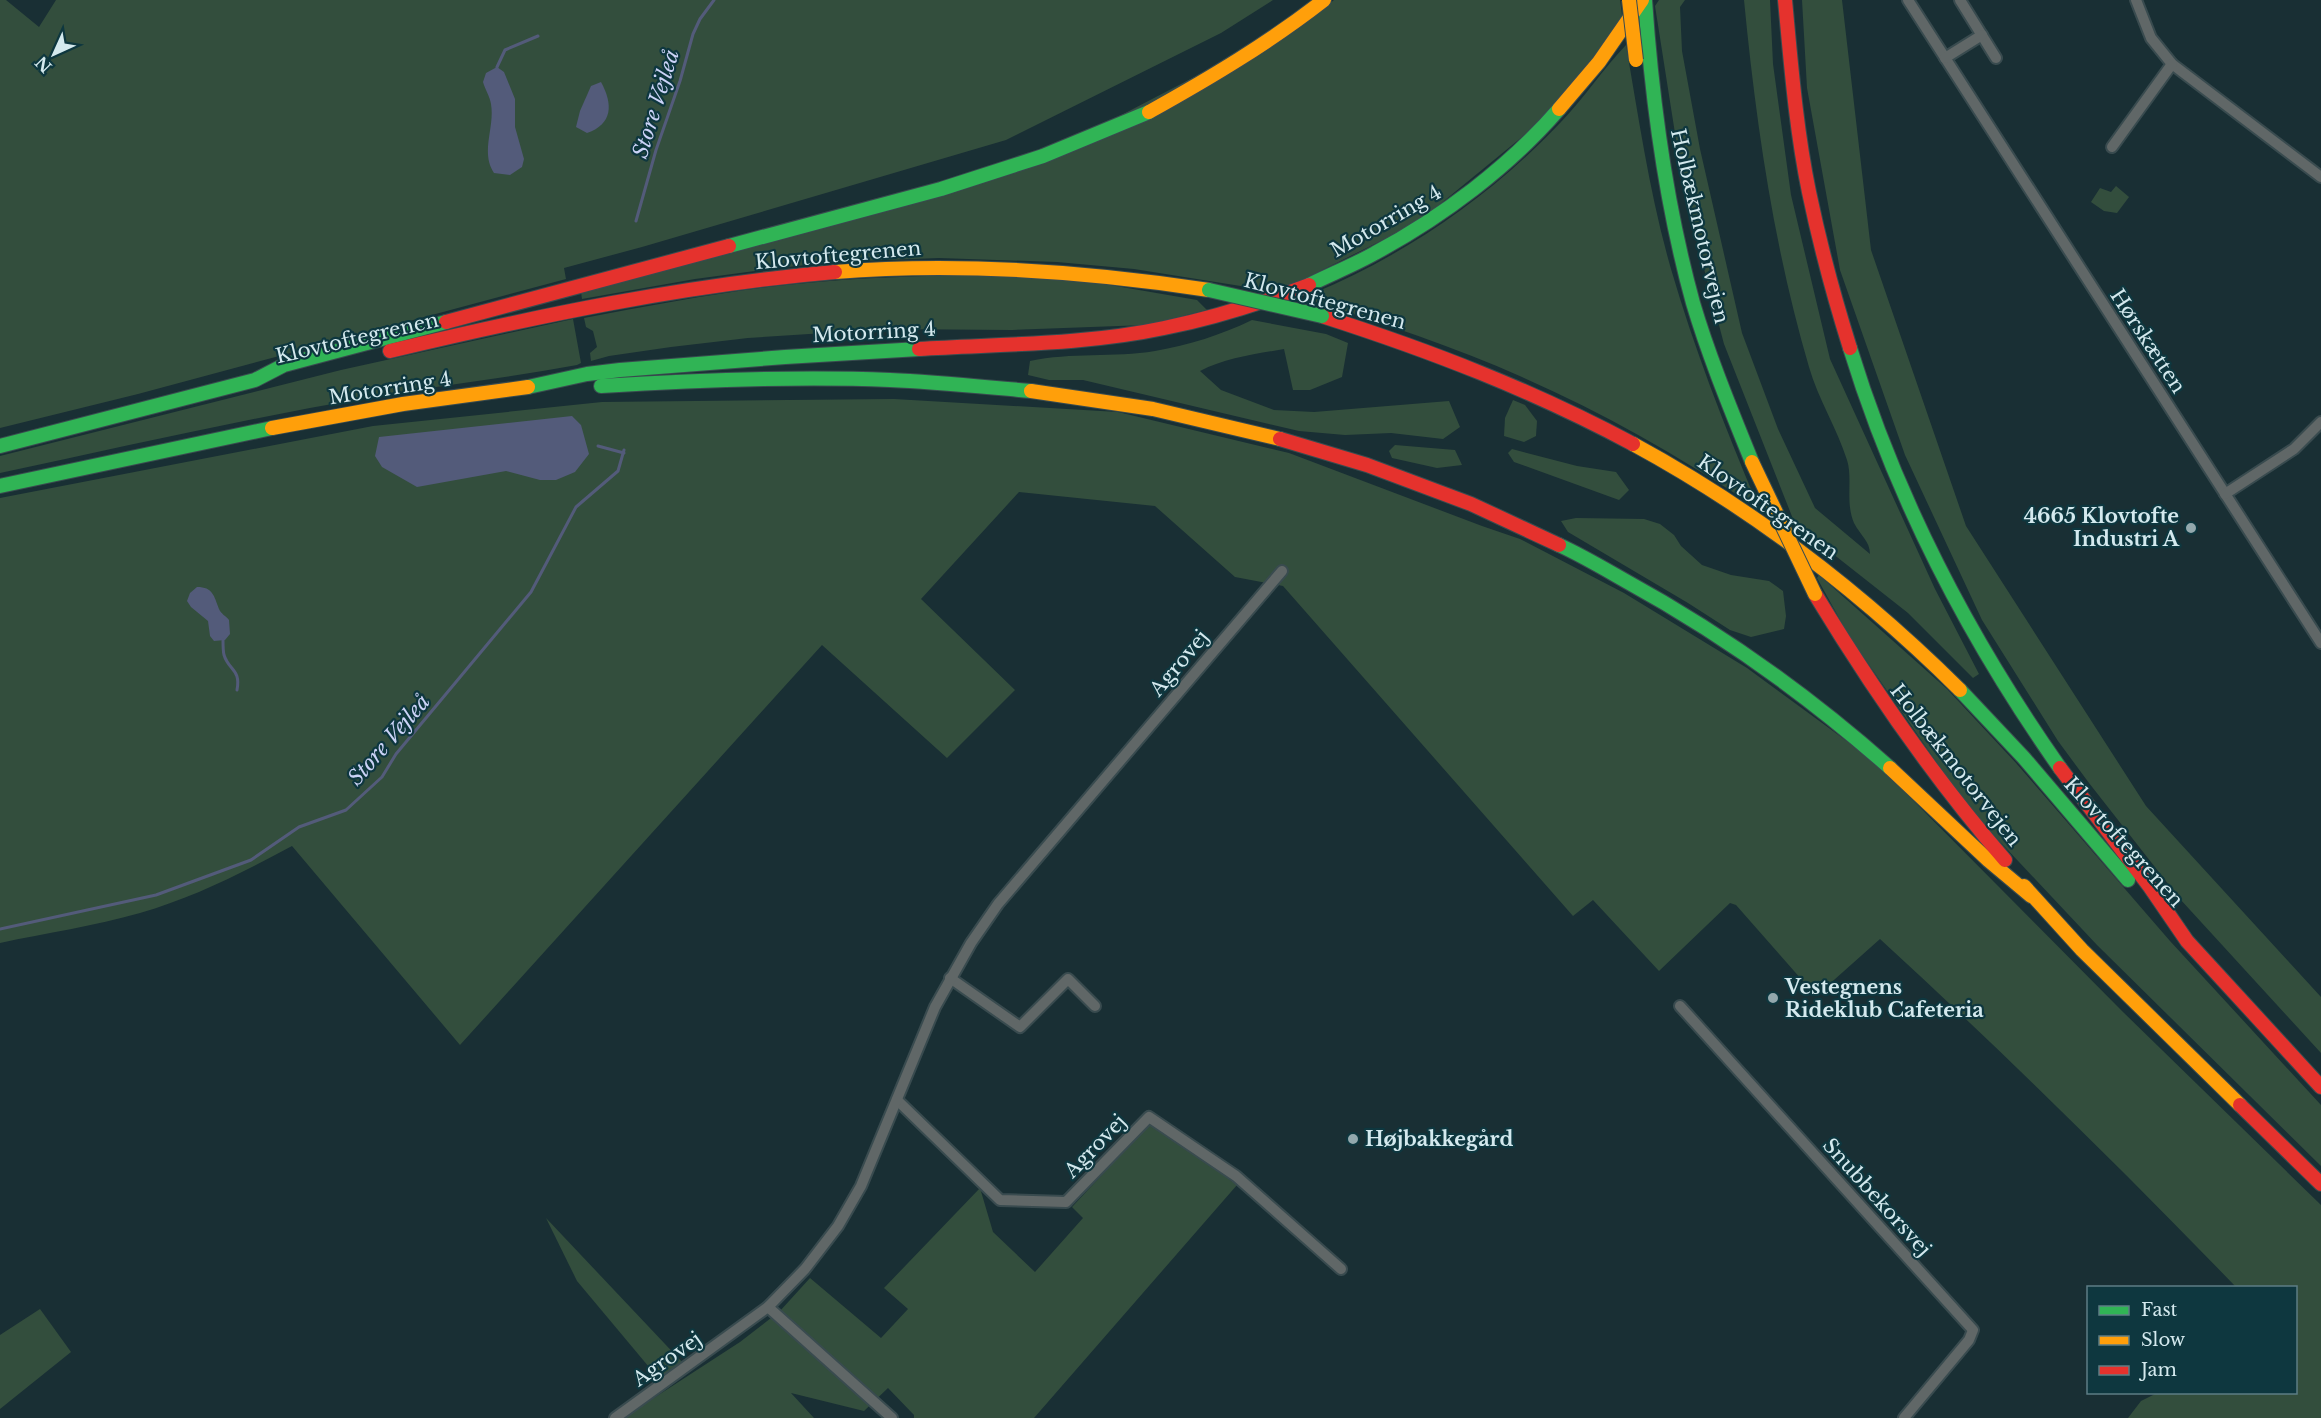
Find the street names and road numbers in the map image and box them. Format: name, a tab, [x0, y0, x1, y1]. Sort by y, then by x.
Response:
street label: Holbækmotorvejen	[1666, 126, 1734, 326]
street label: Motorring 4	[1326, 180, 1446, 262]
street label: Klovtoftegrenen	[754, 236, 922, 274]
street label: Klovtoftegrenen	[1241, 268, 1409, 334]
street label: Hørskætten	[2105, 284, 2191, 398]
street label: Klovtoftegrenen	[273, 308, 441, 368]
street label: Motorring 4	[812, 317, 936, 347]
street label: Motorring 4	[327, 366, 453, 410]
street label: Klovtoftegrenen	[1693, 449, 1843, 565]
street label: Agrovej	[1144, 625, 1213, 702]
street label: Holbækmotorvejen	[1885, 679, 2027, 851]
street label: Klovtoftegrenen	[2059, 772, 2189, 912]
street label: Agrovej	[1058, 1109, 1131, 1183]
street label: Snubbekorsvej	[1818, 1133, 1936, 1261]
street label: Agrovej	[627, 1327, 706, 1392]

